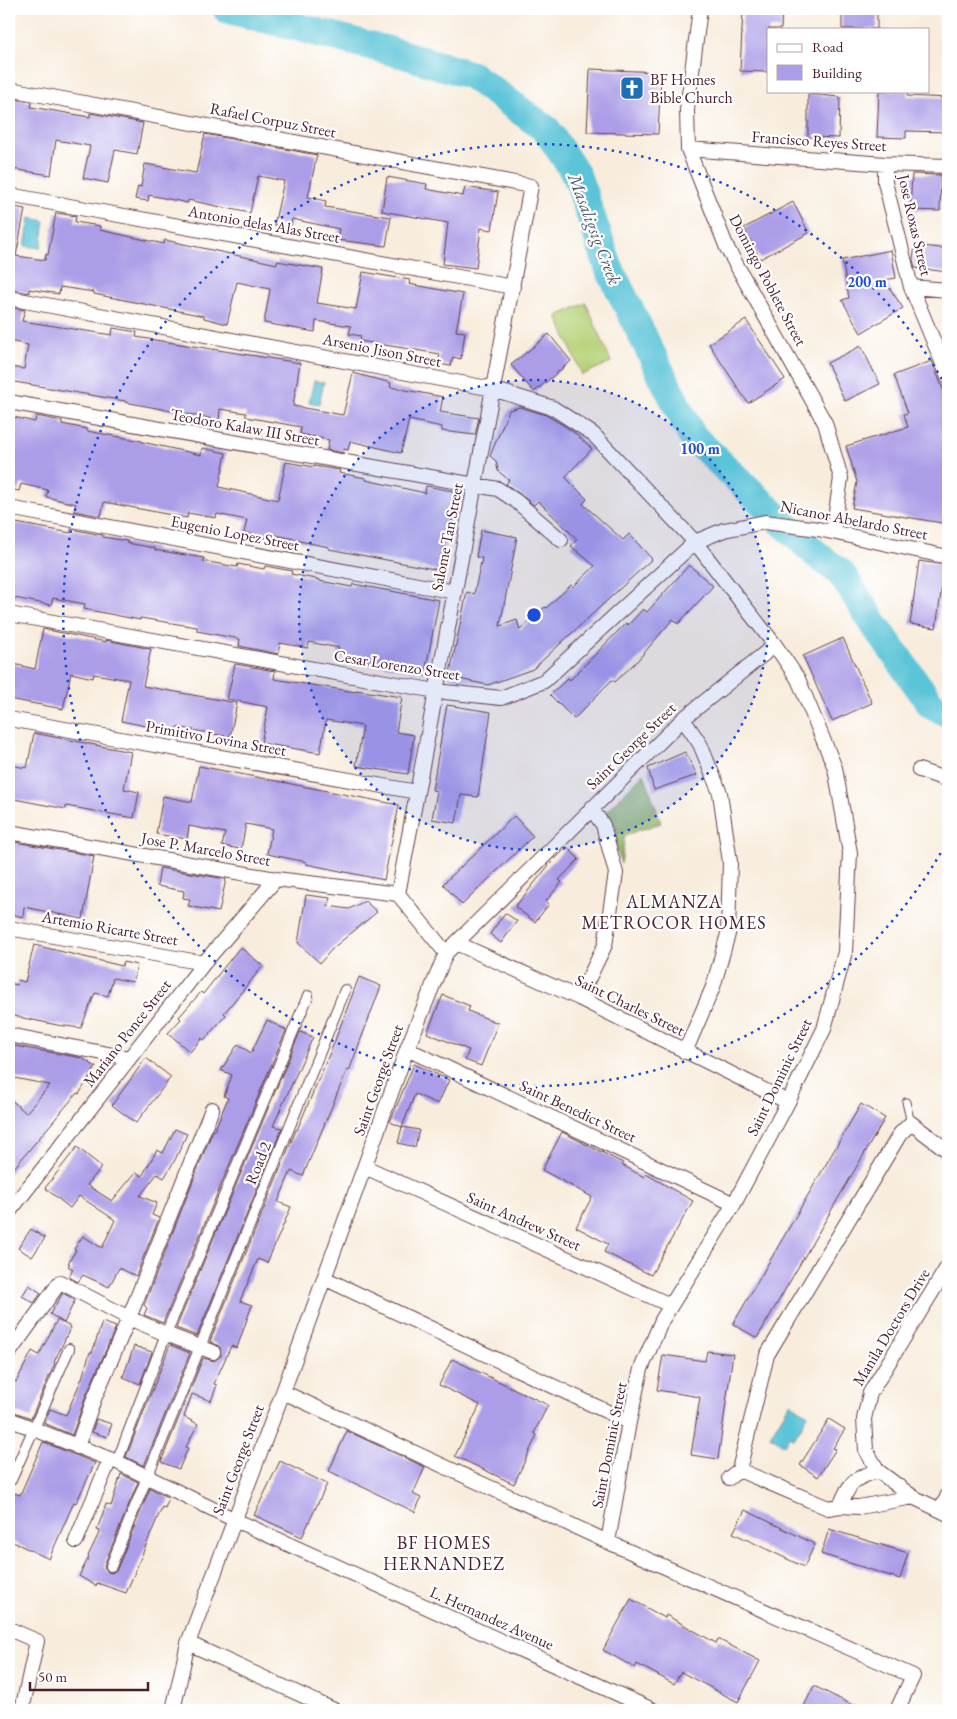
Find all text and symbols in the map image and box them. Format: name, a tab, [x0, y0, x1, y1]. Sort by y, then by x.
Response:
legend	[767, 28, 930, 92]
text: Road	[812, 37, 844, 56]
text: Building	[812, 63, 862, 82]
place label: BF Homes Bible Church	[650, 69, 733, 108]
church icon: BF Homes Bible Church	[619, 75, 645, 101]
street label: Rafael Corpuz Street	[208, 97, 338, 143]
street label: Francisco Reyes Street	[751, 126, 887, 156]
water label: Masaligsig Creek	[562, 169, 627, 288]
street label: Jose Roxas Street	[893, 170, 937, 278]
street label: Antonio delas Alas Street	[186, 200, 342, 248]
street label: Domingo Poblete Street	[724, 210, 812, 350]
text: 200 m	[847, 272, 887, 291]
street label: Arsenio Jison Street	[320, 328, 443, 372]
street label: Teodoro Kalaw Ⅲ Street	[169, 404, 321, 450]
text: 100 m	[680, 439, 720, 458]
street label: Salome Tan Street	[426, 481, 468, 593]
street label: Nicanor Abelardo Street	[779, 495, 929, 545]
street label: Eugenio Lopez Street	[169, 510, 301, 556]
centre of rings	[525, 606, 543, 624]
street label: Cesar Lorenzo Street	[332, 645, 462, 685]
street label: Saint George Street	[582, 698, 680, 794]
street label: Primitivo Lovina Street	[144, 715, 288, 761]
street label: Jose P. Marcelo Street	[138, 827, 272, 871]
district label: ALMANZA METROCOR HOMES	[582, 890, 767, 934]
street label: Artemio Ricarte Street	[39, 905, 180, 950]
street label: Saint Charles Street	[572, 969, 688, 1041]
street label: Mariano Ponce Street	[78, 975, 176, 1091]
street label: Saint Dominic Street	[742, 1015, 816, 1139]
street label: Saint George Street	[348, 1021, 408, 1139]
street label: Saint Benedict Street	[516, 1075, 640, 1147]
street label: Road 2	[240, 1138, 276, 1188]
street label: Saint Andrew Street	[464, 1186, 584, 1256]
street label: Manila Doctors Drive	[848, 1264, 934, 1390]
street label: Saint Dominic Street	[586, 1380, 632, 1510]
street label: Saint George Street	[207, 1402, 269, 1518]
district label: BF HOMES HERNANDEZ	[383, 1531, 505, 1575]
street label: L. Hernandez Avenue	[427, 1581, 557, 1655]
scale bar	[30, 1659, 148, 1691]
text: 50 m	[38, 1667, 67, 1686]

